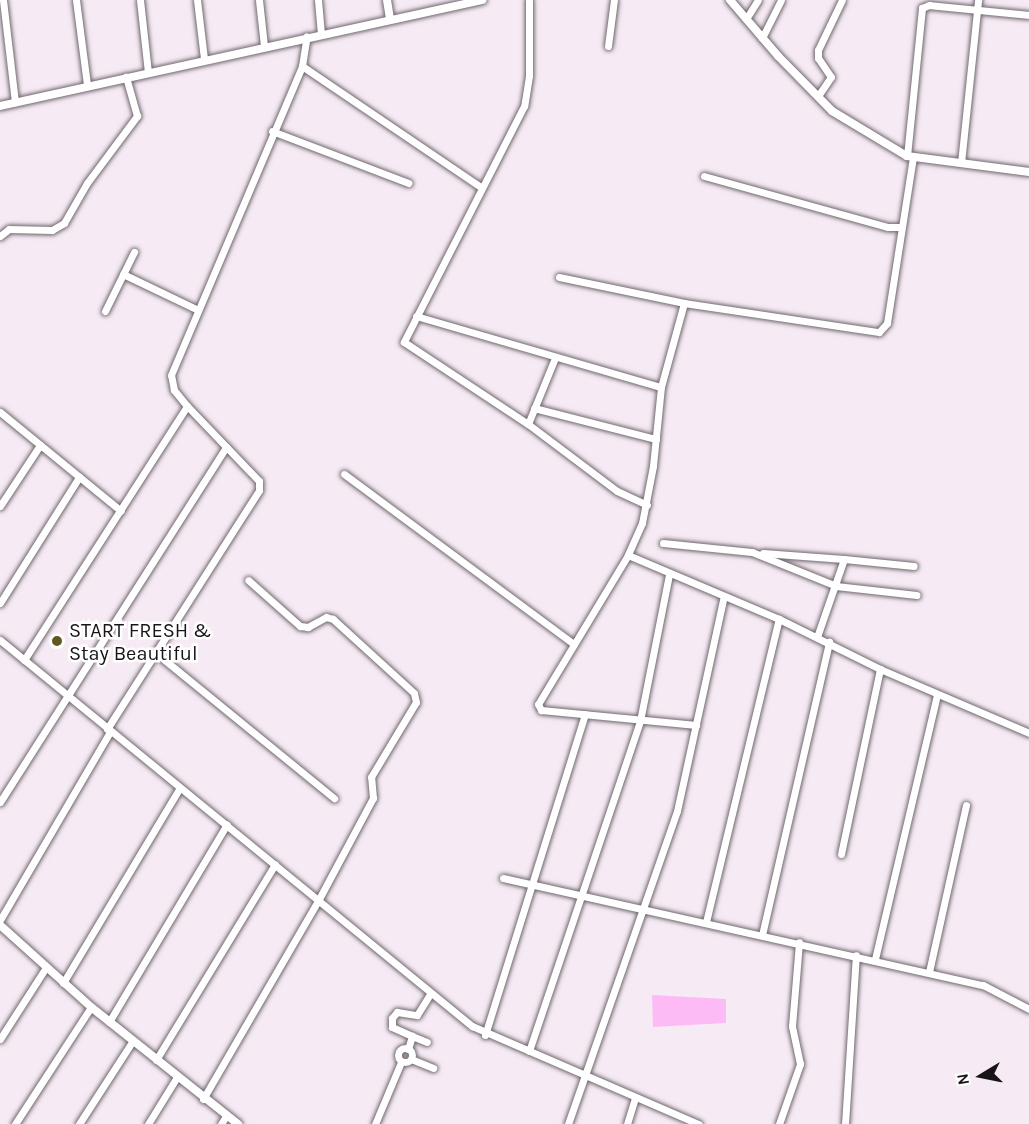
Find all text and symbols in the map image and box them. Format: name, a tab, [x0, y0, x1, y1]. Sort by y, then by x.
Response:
place label: START FRESH & Stay Beautiful	[69, 618, 211, 665]
marker: START FRESH & Stay Beautiful	[50, 634, 64, 648]
north arrow	[951, 1046, 1011, 1106]
text: N	[952, 1072, 973, 1087]

